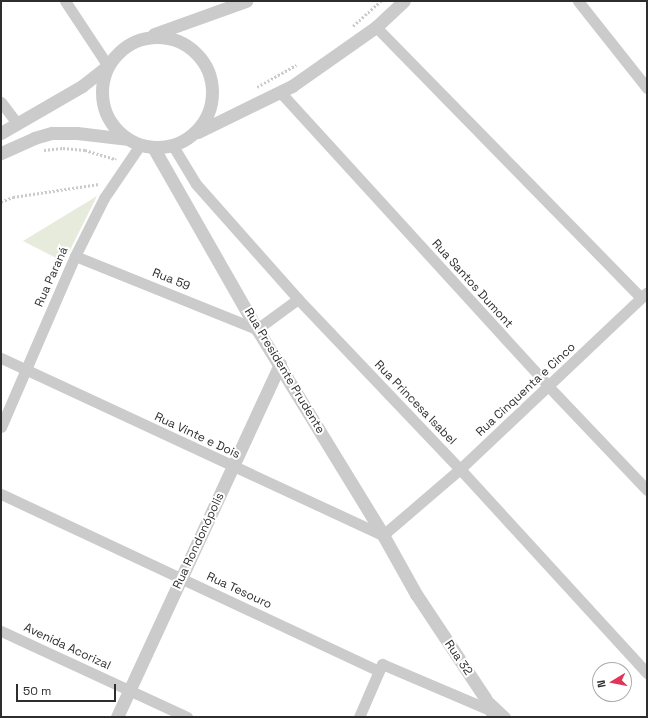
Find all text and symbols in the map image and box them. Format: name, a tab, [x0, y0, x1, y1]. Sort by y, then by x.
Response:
street label: Rua Santos Dumont	[428, 237, 516, 331]
street label: Rua Paraná	[32, 245, 72, 309]
street label: Rua 59	[150, 266, 192, 294]
street label: Rua Presidente Prudente	[241, 306, 327, 436]
street label: Rua Cinquenta e Cinco	[473, 340, 579, 440]
street label: Rua Princesa Isabel	[371, 358, 459, 448]
street label: Rua Vinte e Dois	[152, 410, 242, 462]
street label: Rua Rondonópolis	[170, 491, 228, 591]
street label: Rua Tesouro	[204, 570, 274, 612]
street label: Avenida Acorizal	[21, 621, 113, 673]
street label: Rua 32	[441, 638, 475, 678]
north arrow	[592, 662, 632, 702]
scale bar	[18, 676, 118, 702]
text: N	[594, 679, 609, 689]
text: 50 m	[23, 683, 51, 699]

